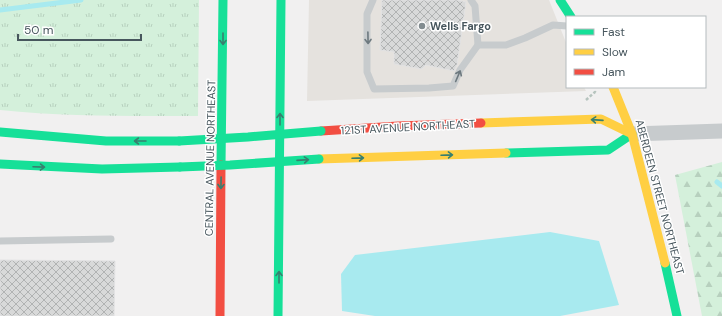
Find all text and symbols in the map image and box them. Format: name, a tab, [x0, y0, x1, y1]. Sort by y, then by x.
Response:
scale bar	[18, 16, 141, 42]
legend	[566, 16, 706, 88]
place label: Wells Fargo	[430, 19, 491, 33]
marker: Wells Fargo	[417, 21, 427, 31]
text: 50 m	[24, 22, 53, 38]
text: Fast	[602, 24, 625, 40]
one-way arrow	[364, 31, 372, 44]
one-way arrow	[219, 32, 227, 45]
text: Slow	[602, 44, 628, 60]
text: Jam	[602, 64, 625, 80]
one-way arrow	[455, 70, 462, 82]
street label: CENTRAL AVENUE NORTHEAST	[202, 80, 218, 236]
one-way arrow	[276, 113, 284, 126]
street label: 121ST AVENUE NORTHEAST	[340, 116, 476, 138]
one-way arrow	[591, 116, 604, 124]
street label: ABERDEEN STREET NORTHEAST	[633, 118, 687, 276]
one-way arrow	[134, 137, 147, 145]
one-way arrow	[440, 151, 453, 159]
one-way arrow	[351, 154, 364, 162]
one-way arrow	[296, 157, 309, 164]
one-way arrow	[32, 163, 45, 170]
one-way arrow	[217, 176, 225, 189]
one-way arrow	[275, 271, 283, 284]

